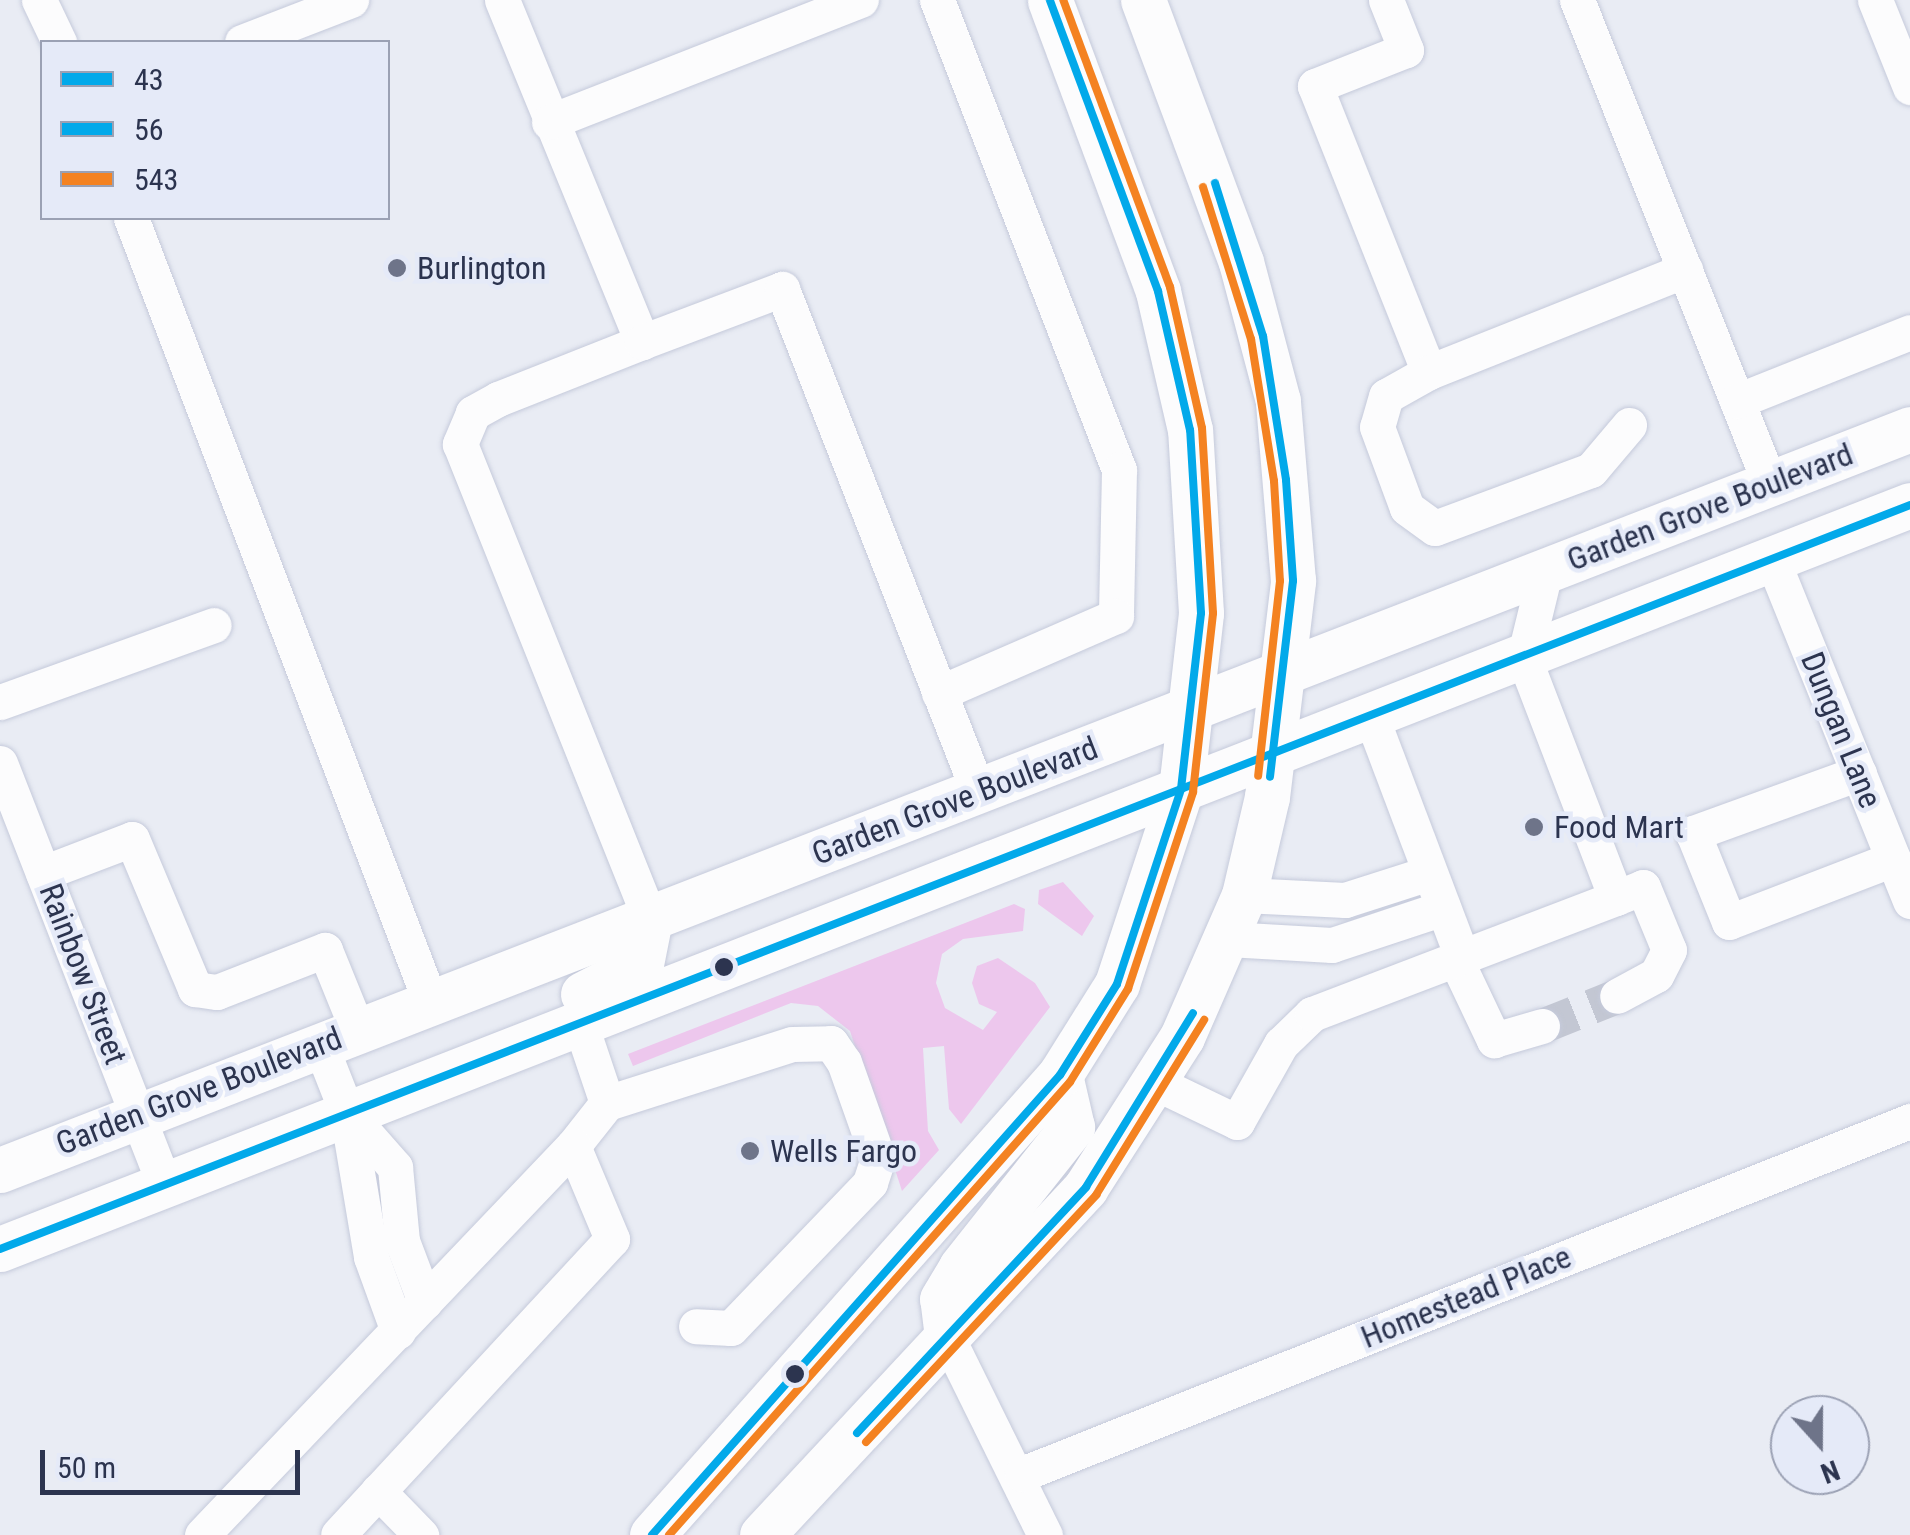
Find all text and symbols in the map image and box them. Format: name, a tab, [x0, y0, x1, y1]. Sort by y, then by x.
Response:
legend	[40, 40, 390, 220]
text: 43	[134, 62, 164, 97]
text: 56	[134, 112, 164, 147]
text: 543	[134, 162, 178, 197]
place label: Burlington	[417, 249, 546, 287]
marker: Burlington	[386, 257, 408, 279]
street label: Garden Grove Boulevard	[1562, 435, 1858, 579]
street label: Dungan Lane	[1792, 647, 1890, 813]
street label: Garden Grove Boulevard	[807, 729, 1103, 873]
place label: Food Mart	[1554, 808, 1684, 846]
marker: Food Mart	[1523, 816, 1545, 838]
street label: Rainbow Street	[31, 878, 135, 1070]
unlabelled marker	[714, 957, 734, 977]
street label: Garden Grove Boulevard	[51, 1019, 347, 1163]
place label: Wells Fargo	[770, 1132, 917, 1170]
marker: Wells Fargo	[739, 1140, 761, 1162]
street label: Homestead Place	[1356, 1237, 1576, 1357]
unlabelled marker	[785, 1364, 805, 1384]
north arrow	[1770, 1395, 1870, 1495]
scale bar	[45, 1430, 305, 1492]
text: 50 m	[57, 1450, 116, 1485]
text: N	[1816, 1453, 1844, 1490]

